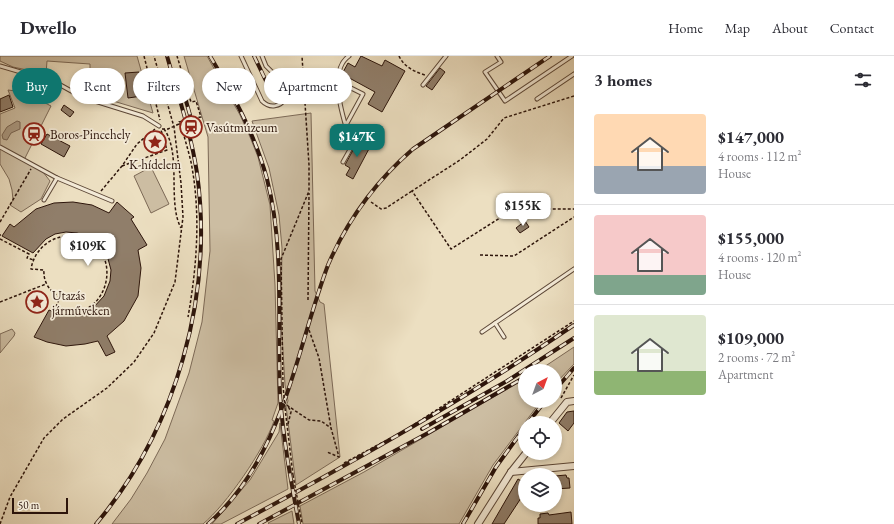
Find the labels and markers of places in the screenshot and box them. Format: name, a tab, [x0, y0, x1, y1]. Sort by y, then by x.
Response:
station icon: Vasútmúzeum	[178, 114, 204, 140]
place label: Vasútmúzeum	[206, 119, 278, 136]
station icon: Boros-Pincehely	[21, 121, 47, 147]
pin: $147K	[329, 124, 385, 158]
place label: Boros-Pincehely	[50, 126, 131, 143]
place icon: K-hídelem	[142, 129, 168, 155]
place label: K-hídelem	[129, 156, 181, 173]
pin: $155K	[495, 193, 551, 227]
pin: $109K	[60, 233, 116, 267]
place label: Utazás járműveken	[51, 287, 110, 319]
place icon: Utazás járműveken	[24, 289, 50, 315]

